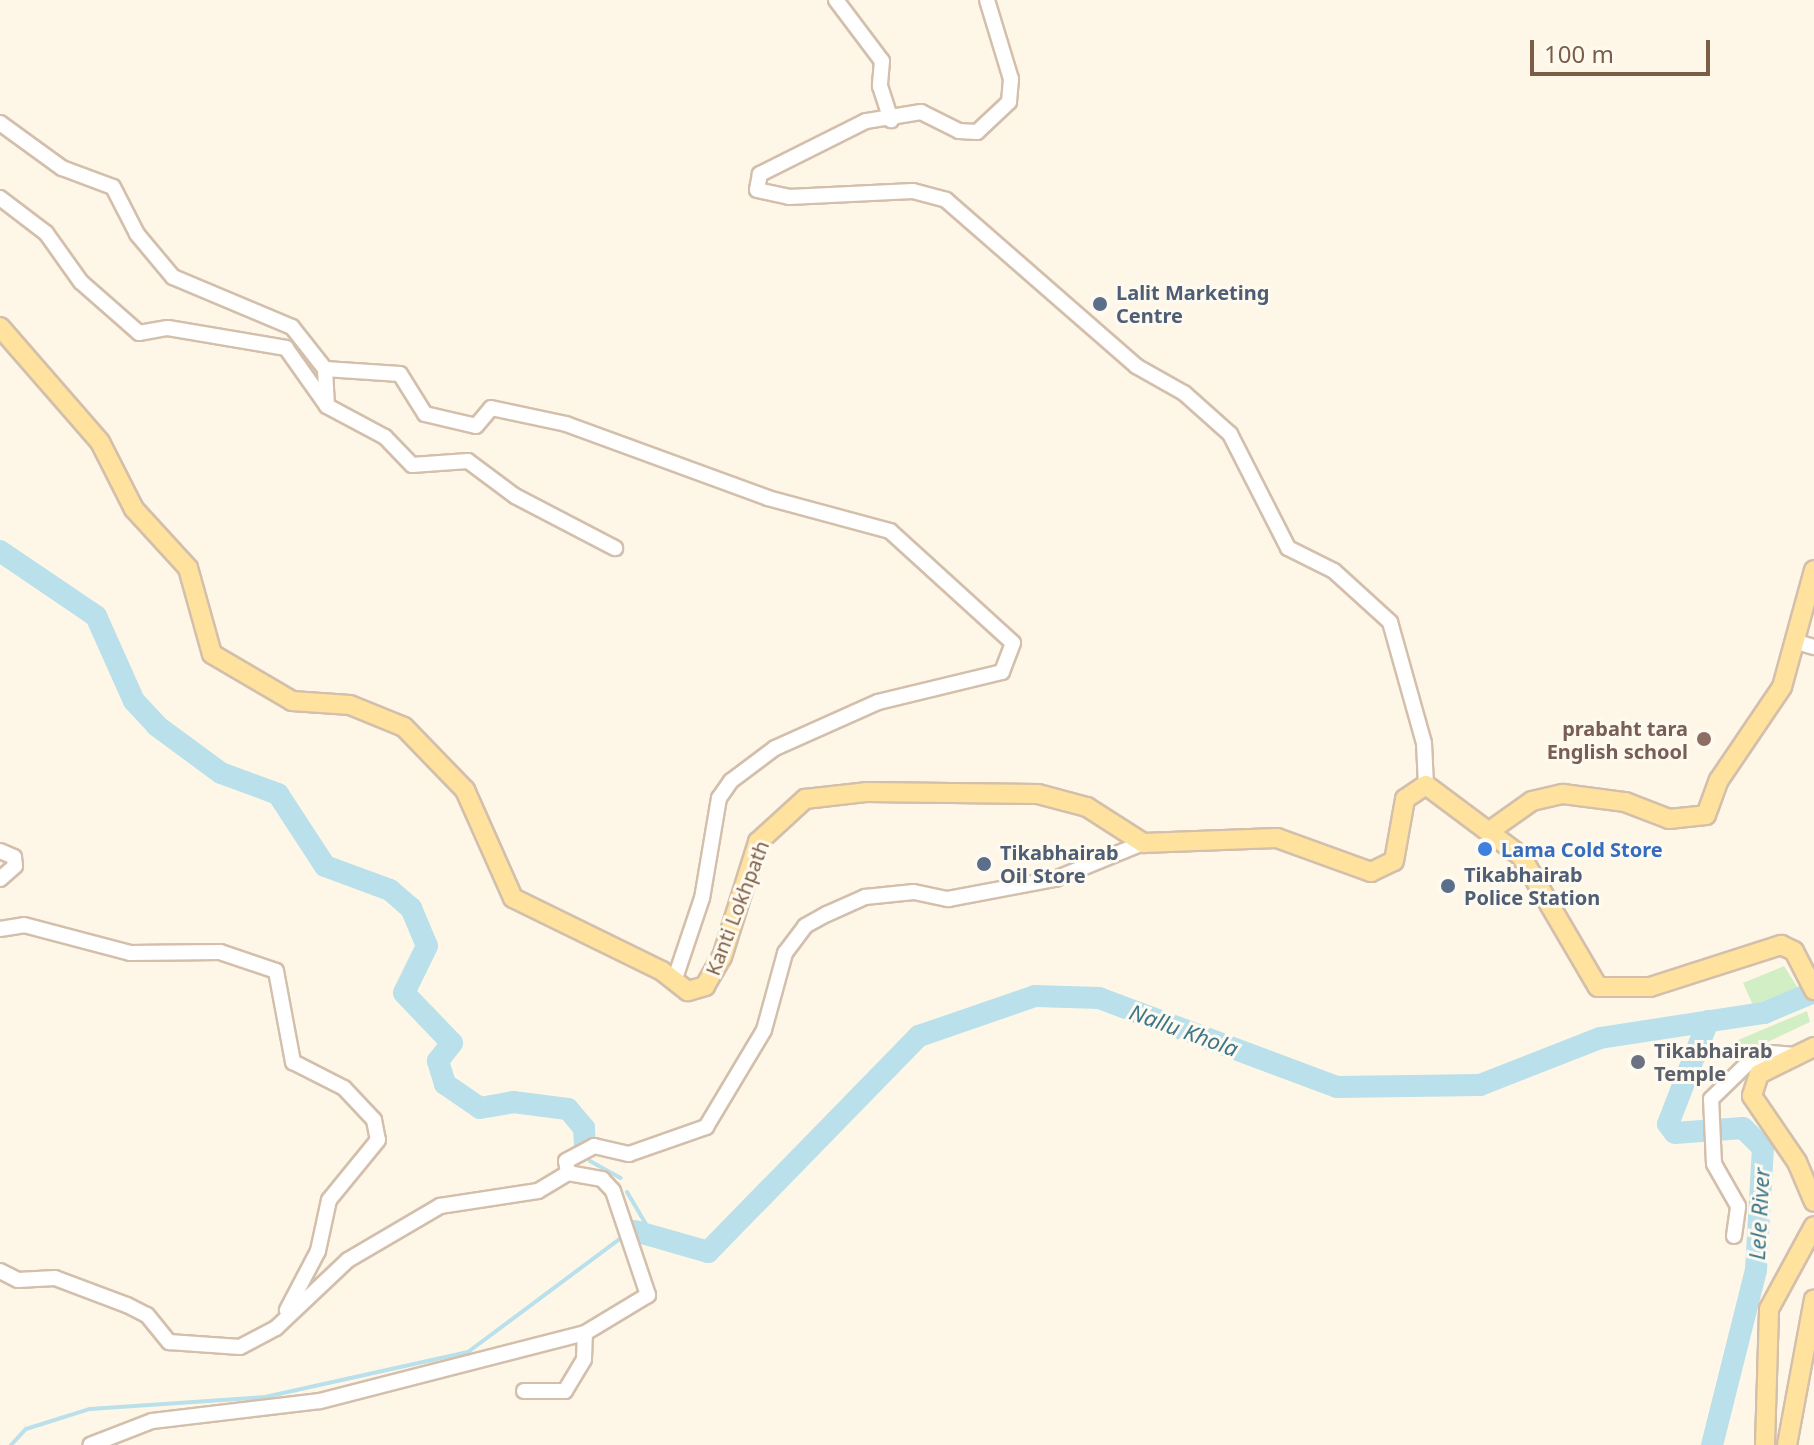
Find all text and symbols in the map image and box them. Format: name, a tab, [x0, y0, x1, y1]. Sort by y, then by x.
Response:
scale bar	[1534, 24, 1714, 74]
text: 100 m	[1544, 37, 1614, 70]
place label: Lalit Marketing Centre	[1116, 280, 1269, 327]
marker: Lalit Marketing Centre	[1091, 295, 1109, 313]
place label: prabaht tara English school	[1547, 716, 1688, 763]
marker: prabaht tara English school	[1695, 730, 1713, 748]
street label: Kanti Lokhpath	[700, 837, 774, 979]
place label: Lama Cold Store	[1501, 837, 1663, 861]
place label: Tikabhairab Oil Store	[1000, 840, 1119, 887]
marker: Lama Cold Store	[1476, 840, 1494, 858]
marker: Tikabhairab Oil Store	[975, 855, 993, 873]
place label: Tikabhairab Police Station	[1464, 862, 1600, 909]
marker: Tikabhairab Police Station	[1439, 877, 1457, 895]
water label: Nallu Khola	[1126, 998, 1242, 1062]
place label: Tikabhairab Temple	[1654, 1038, 1773, 1085]
marker: Tikabhairab Temple	[1629, 1053, 1647, 1071]
water label: Lele River	[1743, 1167, 1775, 1261]

